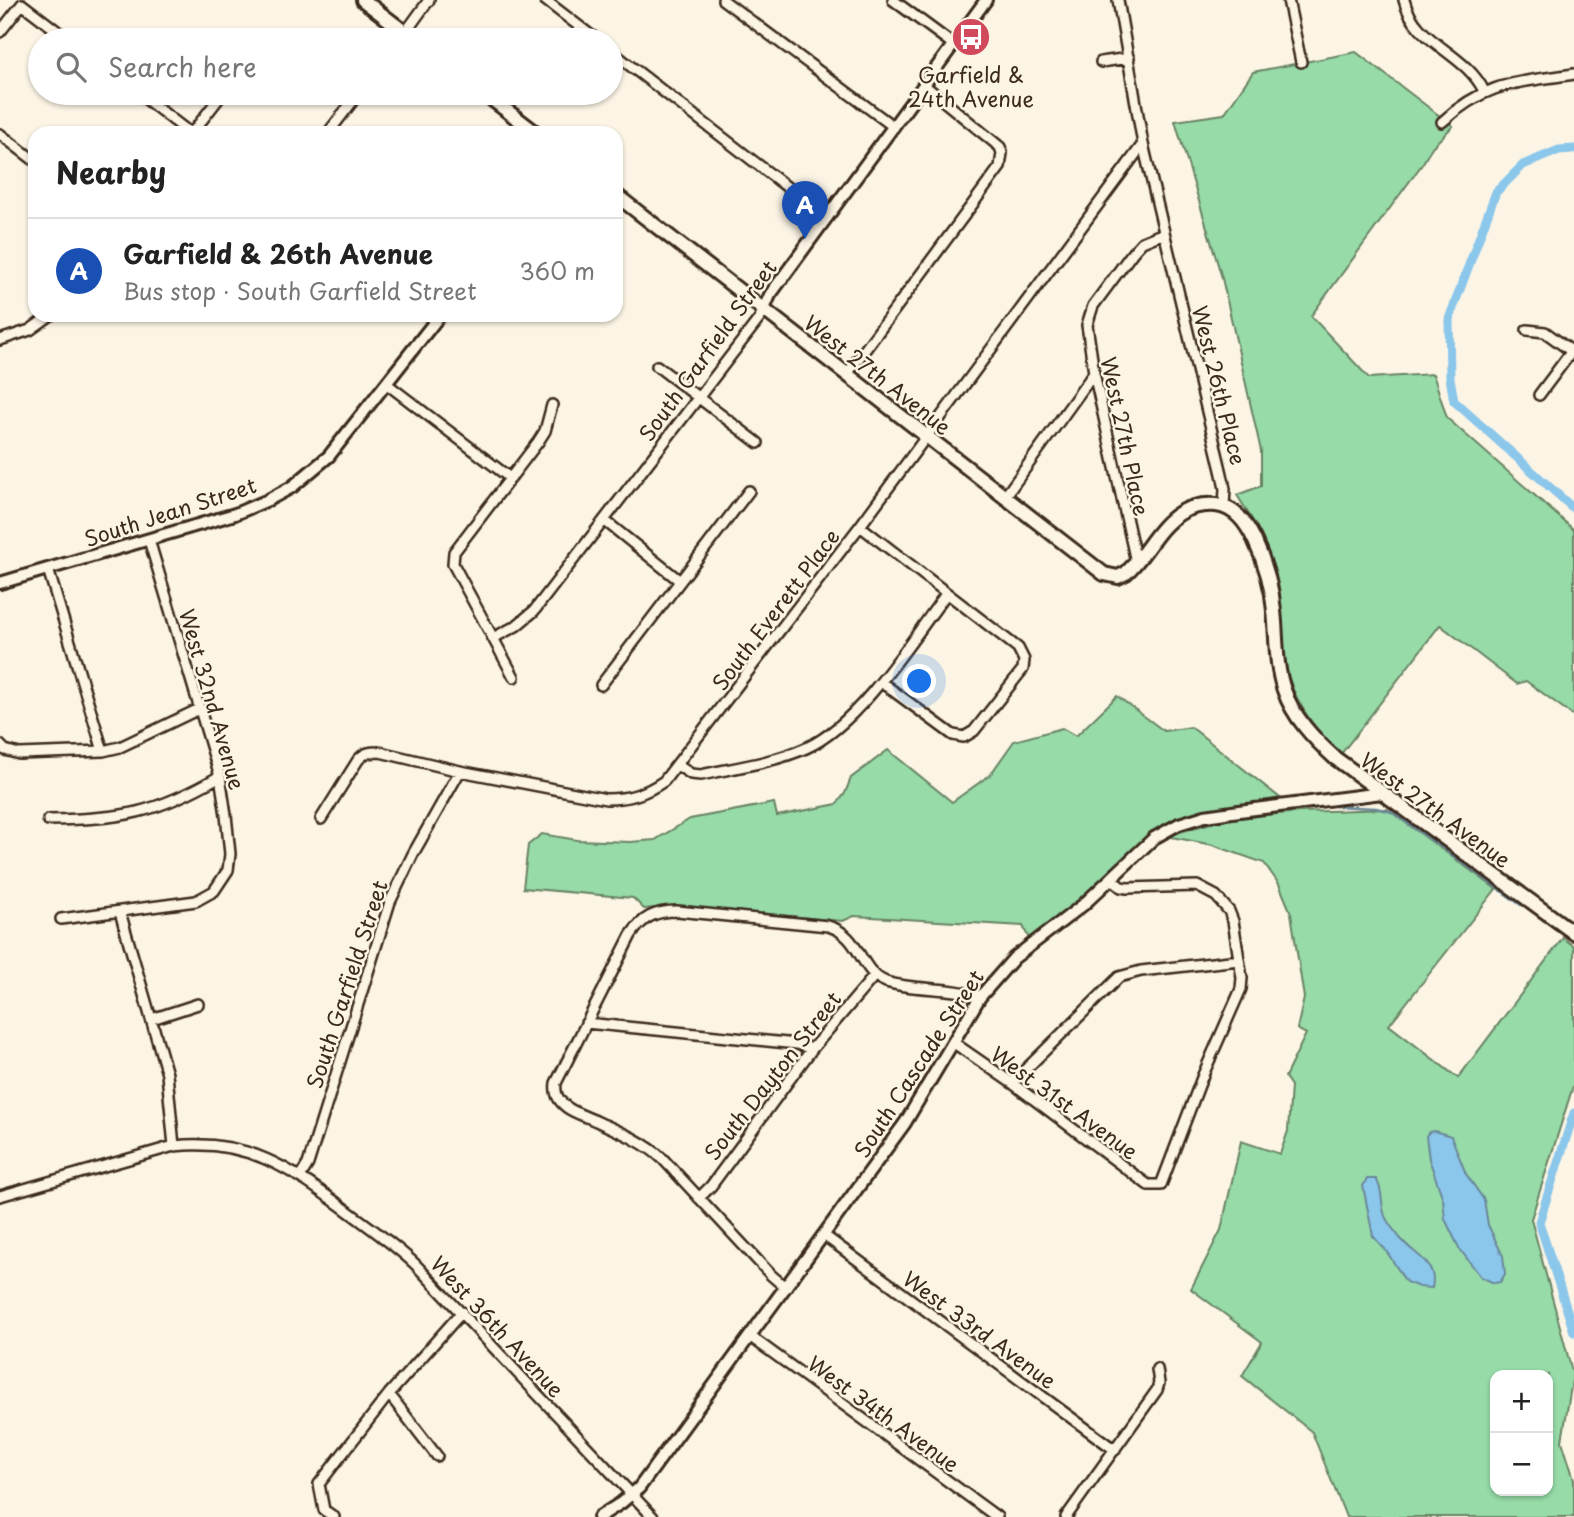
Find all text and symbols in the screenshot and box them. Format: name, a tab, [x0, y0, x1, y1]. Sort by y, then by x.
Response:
bus stop icon: Garfield & 24th Avenue	[950, 16, 992, 58]
search box	[28, 28, 623, 105]
text: Search here	[108, 47, 257, 86]
icon: search	[52, 48, 90, 86]
place label: Garfield & 24th Avenue	[908, 58, 1034, 114]
text: Nearby	[56, 149, 166, 194]
pin: A	[782, 181, 828, 239]
text: Garfield & 26th Avenue	[123, 234, 433, 273]
text: A	[70, 253, 88, 288]
text: 360 m	[520, 253, 595, 288]
street label: South Garfield Street	[630, 253, 784, 447]
text: Bus stop · South Garfield Street	[123, 273, 477, 308]
street label: West 26th Place	[1185, 302, 1255, 468]
street label: West 27th Avenue	[798, 306, 958, 442]
street label: West 27th Place	[1094, 353, 1158, 519]
street label: South Jean Street	[80, 468, 260, 554]
street label: South Everett Place	[704, 522, 846, 696]
street label: West 32nd Avenue	[172, 605, 254, 793]
your location	[902, 664, 936, 698]
street label: West 27th Avenue	[1354, 743, 1518, 875]
street label: South Garfield Street	[297, 876, 395, 1092]
street label: South Cascade Street	[845, 963, 991, 1163]
street label: South Dayton Street	[696, 984, 848, 1166]
street label: West 31st Avenue	[985, 1038, 1145, 1166]
street label: West 36th Avenue	[424, 1248, 572, 1404]
street label: West 33rd Avenue	[897, 1262, 1063, 1396]
street label: West 34th Avenue	[801, 1347, 967, 1479]
map controls	[1490, 1370, 1553, 1496]
button: +	[1490, 1370, 1553, 1433]
button: −	[1490, 1433, 1553, 1496]

